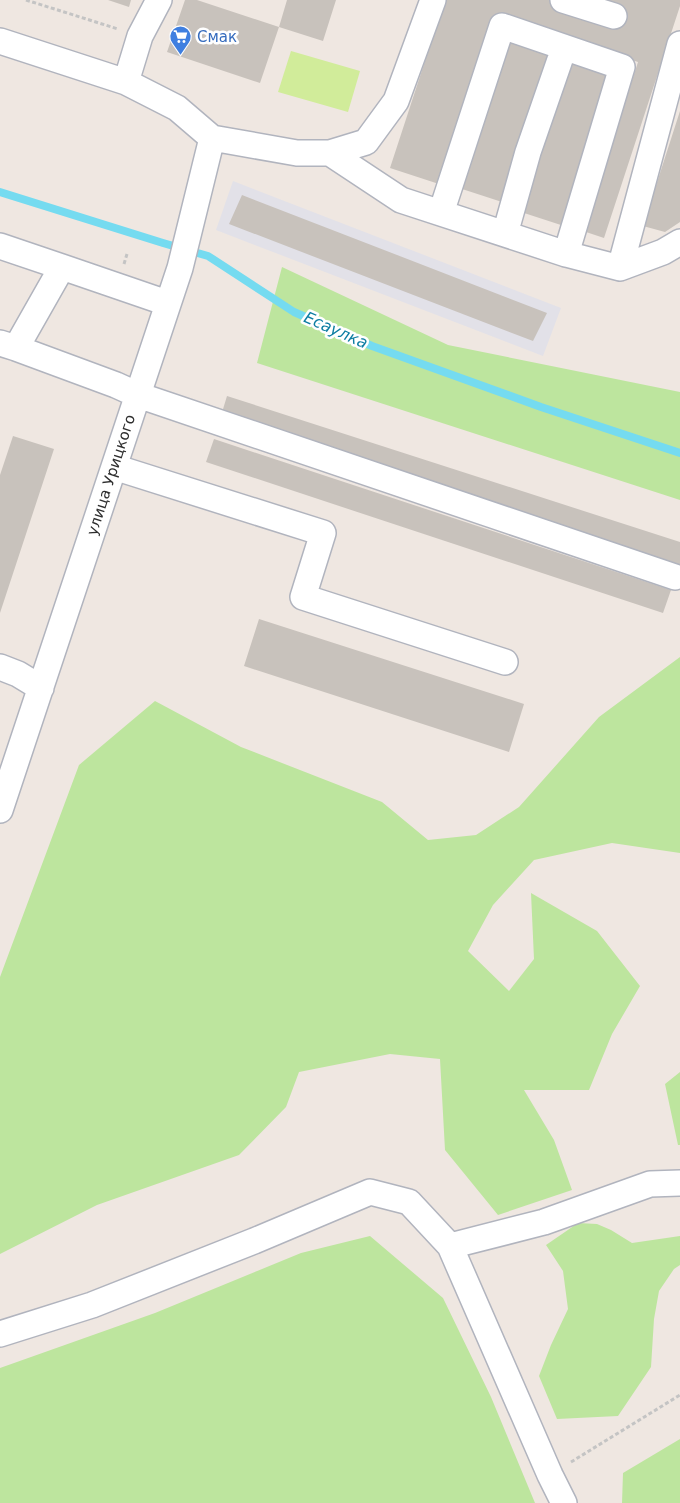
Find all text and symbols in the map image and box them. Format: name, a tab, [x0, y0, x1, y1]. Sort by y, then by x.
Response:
supermarket icon: Смак	[169, 25, 193, 56]
place label: Смак	[197, 28, 237, 46]
water label: Есаулка	[301, 308, 371, 352]
street label: улица Урицкого	[83, 412, 139, 538]

